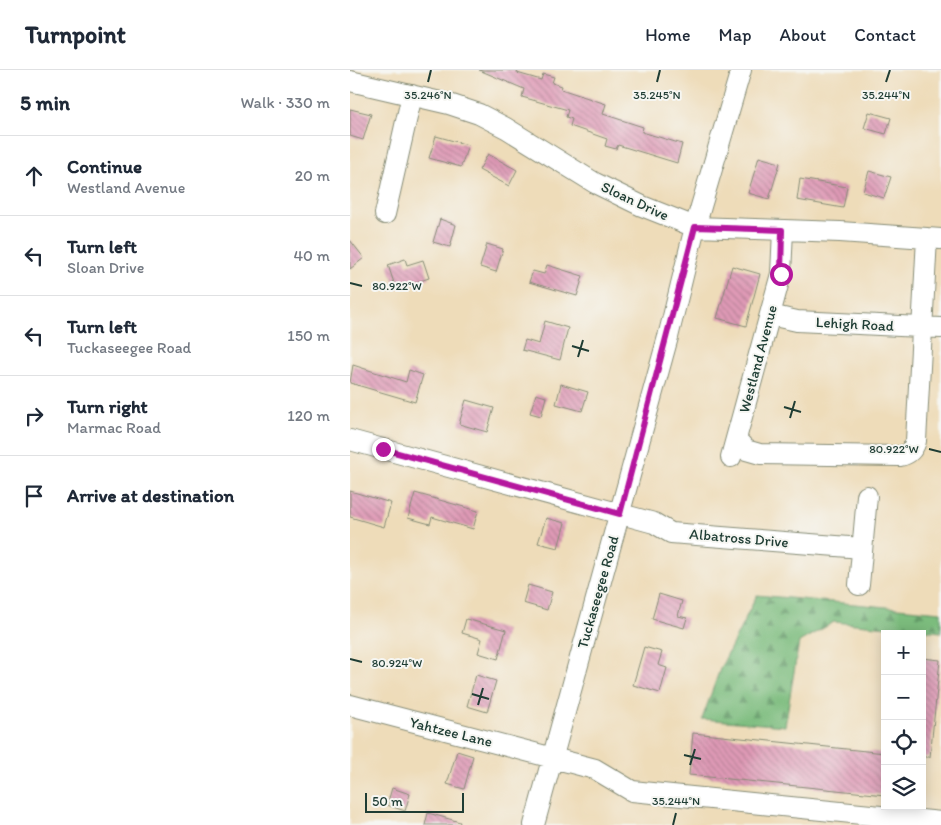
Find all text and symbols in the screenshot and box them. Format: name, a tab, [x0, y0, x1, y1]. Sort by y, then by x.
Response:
text: Turnpoint	[25, 20, 126, 49]
text: Home	[645, 24, 691, 46]
text: Map	[719, 24, 752, 46]
text: About	[780, 24, 826, 46]
text: Contact	[854, 24, 916, 46]
text: 35.246°N	[404, 88, 452, 102]
text: 35.245°N	[633, 88, 681, 102]
text: 35.244°N	[862, 88, 910, 102]
text: 5 min	[20, 90, 70, 115]
text: Walk · 330 m	[240, 93, 330, 112]
text: Continue	[67, 155, 142, 178]
icon: ahead	[20, 162, 48, 190]
text: 20 m	[295, 166, 330, 185]
text: Westland Avenue	[67, 178, 185, 197]
street label: Sloan Drive	[598, 178, 672, 224]
text: Turn left	[67, 235, 137, 258]
icon: left	[20, 242, 48, 270]
text: 40 m	[293, 246, 330, 265]
text: Sloan Drive	[67, 258, 144, 277]
route start	[770, 263, 793, 286]
text: 80.922°W	[372, 279, 422, 293]
street label: Westland Avenue	[735, 303, 781, 415]
street label: Lehigh Road	[815, 313, 895, 335]
text: Turn left	[67, 315, 137, 338]
icon: left	[20, 322, 48, 350]
text: 150 m	[287, 326, 330, 345]
text: Tuckaseegee Road	[67, 338, 191, 357]
text: Turn right	[67, 395, 148, 418]
icon: right	[20, 402, 48, 430]
text: 120 m	[287, 406, 330, 425]
text: Marmac Road	[67, 418, 161, 437]
route end	[372, 438, 395, 461]
text: 80.922°W	[869, 442, 919, 456]
icon: arrive	[20, 482, 48, 510]
text: Arrive at destination	[67, 484, 234, 507]
street label: Albatross Drive	[689, 525, 789, 551]
street label: Tuckaseegee Road	[573, 533, 623, 651]
map controls	[881, 630, 926, 810]
button: +	[881, 630, 926, 675]
text: 80.924°W	[372, 656, 422, 670]
button: −	[881, 675, 926, 720]
street label: Yahtzee Lane	[408, 713, 494, 751]
button: locate	[881, 720, 926, 765]
button: layers	[881, 765, 926, 810]
scale bar	[365, 790, 464, 813]
text: 50 m	[372, 793, 403, 810]
text: 35.244°N	[652, 794, 700, 808]

